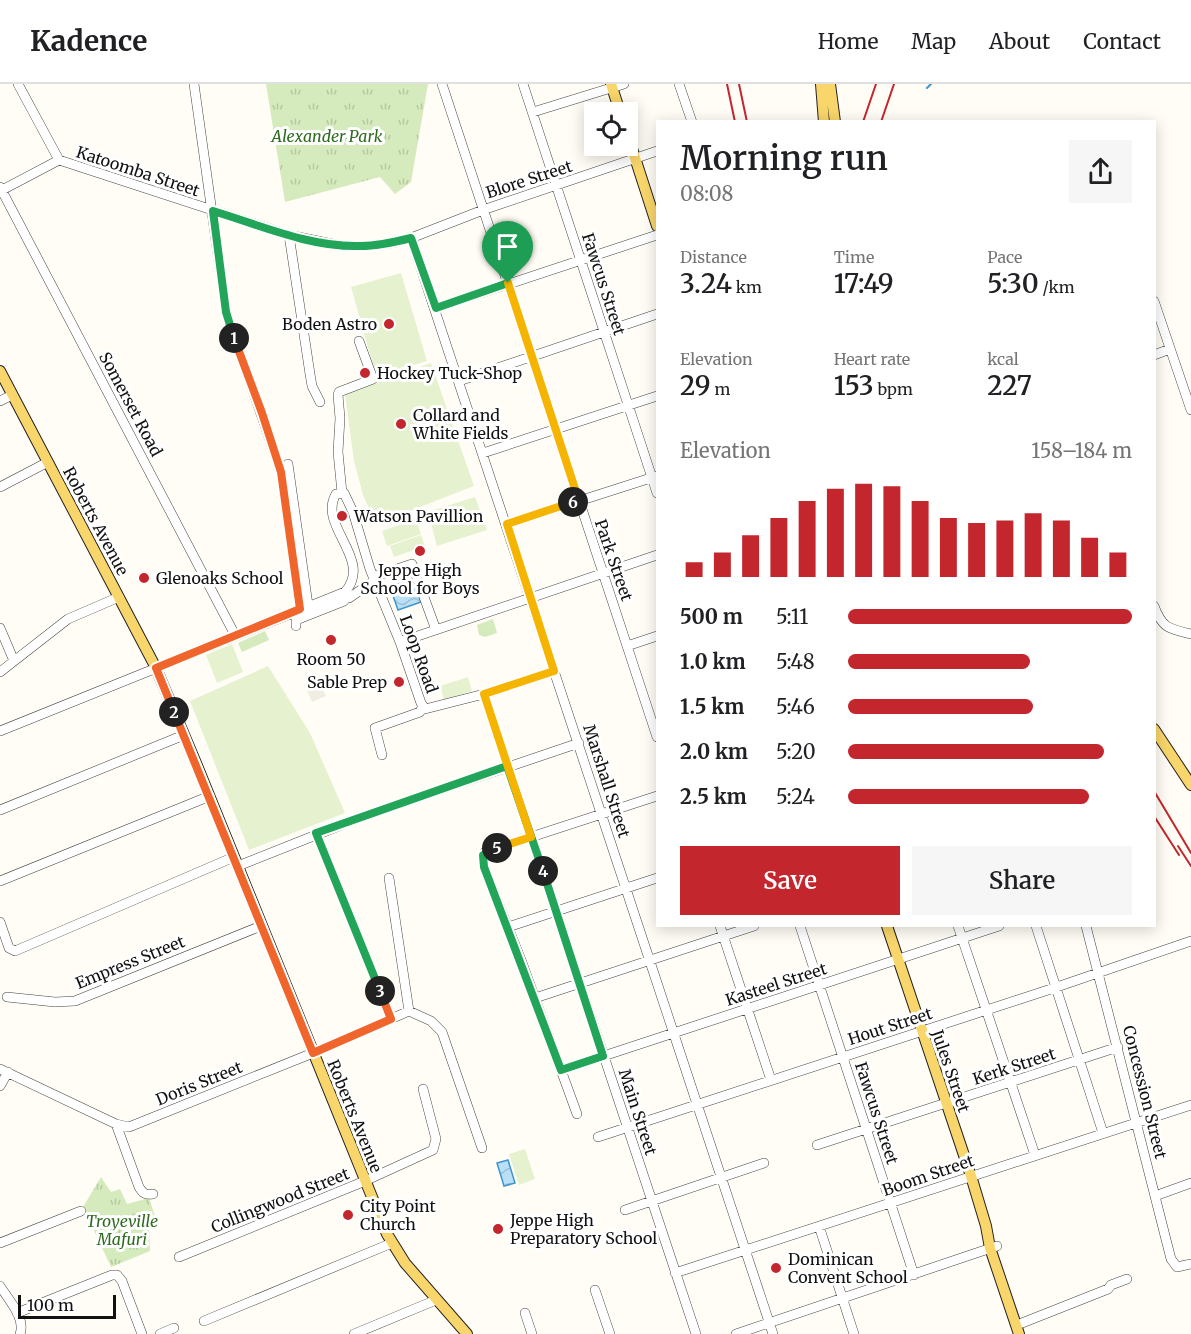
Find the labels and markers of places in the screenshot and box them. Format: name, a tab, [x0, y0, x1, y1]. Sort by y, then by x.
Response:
pin	[482, 221, 533, 283]
place label: Boden Astro	[282, 314, 377, 334]
marker: Boden Astro	[382, 317, 396, 331]
pin: 1	[219, 323, 249, 353]
place label: Hockey Tuck-Shop	[377, 363, 522, 383]
marker: Hockey Tuck-Shop	[358, 366, 372, 380]
place label: Collard and White Fields	[412, 405, 508, 443]
marker: Collard and White Fields	[394, 417, 408, 431]
pin: 6	[558, 487, 588, 517]
place label: Watson Pavillion	[353, 506, 484, 526]
marker: Watson Pavillion	[335, 509, 349, 523]
marker: Jeppe High School for Boys	[413, 544, 427, 558]
place label: Jeppe High School for Boys	[360, 560, 480, 598]
place label: Glenoaks School	[156, 568, 283, 588]
marker: Glenoaks School	[137, 571, 151, 585]
marker: Room 50	[324, 633, 338, 647]
place label: Room 50	[296, 649, 366, 669]
place label: Sable Prep	[307, 672, 387, 692]
marker: Sable Prep	[392, 675, 406, 689]
pin: 2	[159, 697, 189, 727]
pin: 5	[482, 833, 512, 863]
pin: 4	[528, 856, 558, 886]
pin: 3	[365, 976, 395, 1006]
place label: City Point Church	[360, 1196, 436, 1234]
marker: City Point Church	[341, 1208, 355, 1222]
place label: Jeppe High Preparatory School	[509, 1210, 657, 1248]
marker: Jeppe High Preparatory School	[491, 1222, 505, 1236]
place label: Dominican Convent School	[788, 1249, 908, 1287]
marker: Dominican Convent School	[769, 1261, 783, 1275]

